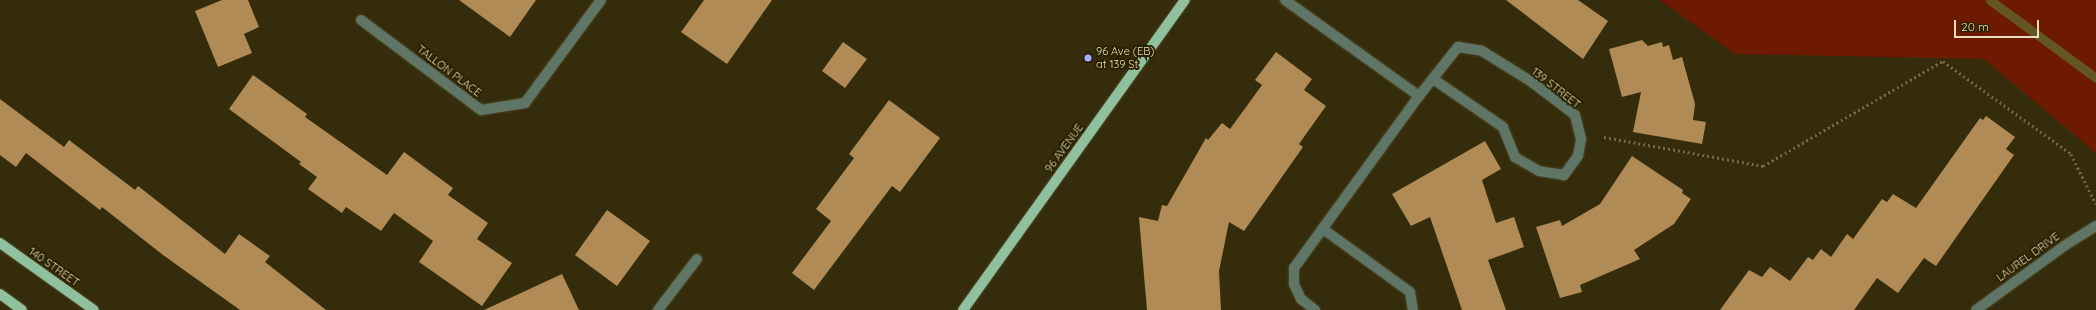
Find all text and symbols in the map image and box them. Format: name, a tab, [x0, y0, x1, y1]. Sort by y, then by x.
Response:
scale bar	[1956, 12, 2041, 38]
text: 20 m	[1961, 19, 1989, 34]
street label: TALLON PLACE	[414, 43, 484, 99]
place label: 96 Ave (EB) at 139 St	[1096, 45, 1154, 71]
marker: 96 Ave (EB) at 139 St	[1083, 53, 1093, 63]
street label: 139 STREET	[1529, 65, 1583, 111]
street label: 96 AVENUE	[1042, 121, 1086, 175]
street label: LAUREL DRIVE	[1994, 230, 2062, 284]
street label: 140 STREET	[26, 245, 82, 289]

